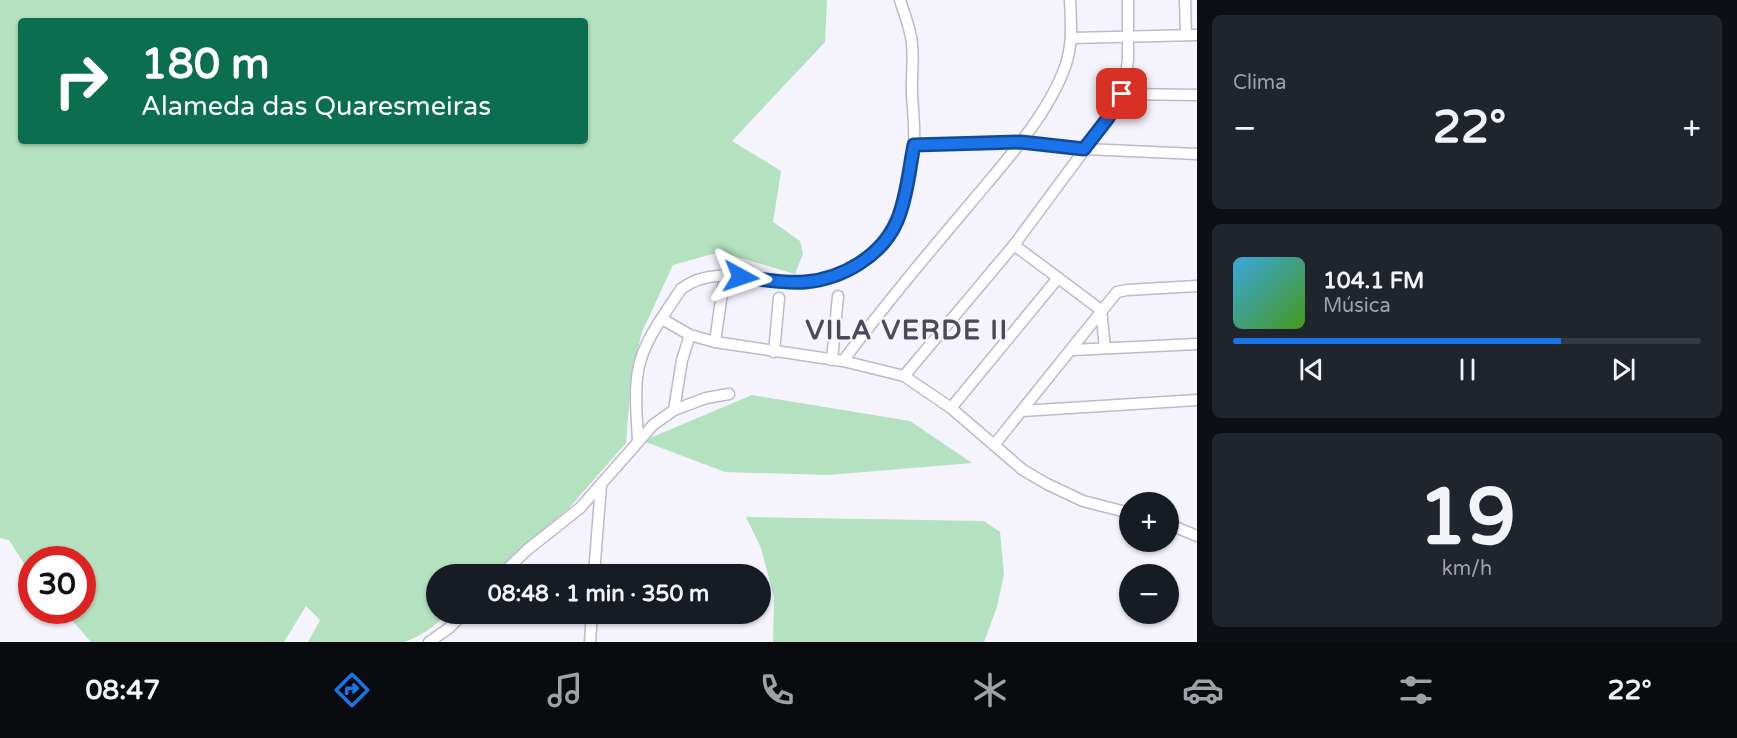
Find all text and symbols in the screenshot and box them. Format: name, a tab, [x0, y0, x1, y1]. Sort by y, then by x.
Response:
text: 180 m	[141, 39, 270, 90]
icon: right	[42, 42, 120, 120]
pin	[1096, 68, 1147, 119]
text: Clima	[1233, 71, 1286, 95]
icon: arrive	[1105, 77, 1138, 110]
text: Alameda das Quaresmeiras	[141, 90, 491, 123]
text: 22°	[1433, 101, 1506, 155]
text: −	[1233, 109, 1257, 148]
text: +	[1682, 109, 1701, 148]
position arrow	[709, 245, 773, 309]
text: 104.1 FM	[1323, 268, 1424, 294]
text: Música	[1323, 294, 1391, 318]
district label: VILA VERDE II	[805, 314, 1009, 347]
icon: previous	[1295, 353, 1328, 386]
icon: pause	[1451, 353, 1484, 386]
icon: next	[1607, 353, 1640, 386]
text: 19	[1418, 471, 1516, 565]
map controls	[1119, 492, 1179, 624]
button: +	[1119, 492, 1179, 552]
speed limit sign: 30	[18, 546, 96, 624]
text: km/h	[1442, 557, 1492, 581]
button: −	[1119, 564, 1179, 624]
text: 08:48 · 1 min · 350 m	[488, 581, 709, 607]
icon: directions	[331, 669, 373, 711]
icon: music	[544, 669, 586, 711]
icon: phone	[756, 669, 798, 711]
icon: climate	[969, 669, 1011, 711]
icon: car	[1182, 669, 1224, 711]
icon: filters	[1395, 669, 1437, 711]
text: 08:47	[85, 674, 160, 707]
text: 22°	[1607, 674, 1652, 707]

